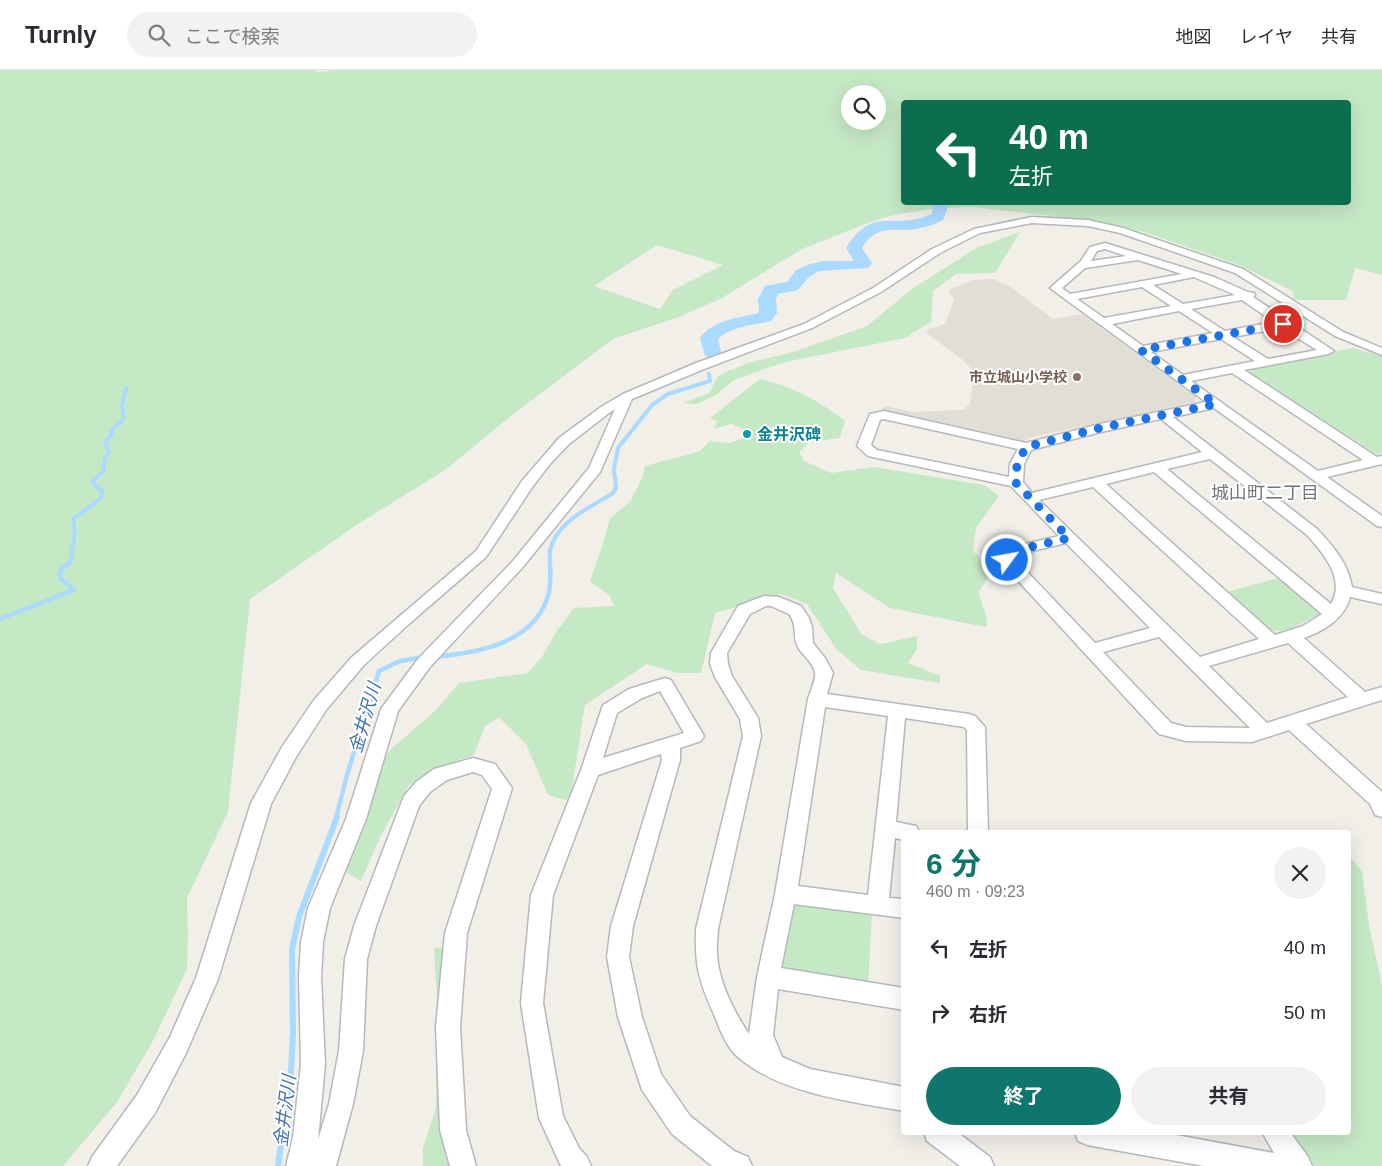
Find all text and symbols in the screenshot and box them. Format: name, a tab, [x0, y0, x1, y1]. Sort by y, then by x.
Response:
search box	[127, 12, 477, 57]
text: Turnly	[25, 21, 97, 48]
icon: search	[145, 21, 173, 49]
text: ここで検索	[185, 26, 280, 47]
text: 地図	[1176, 27, 1212, 47]
text: レイヤ	[1240, 27, 1293, 47]
text: 共有	[1321, 27, 1357, 47]
map controls	[841, 85, 886, 130]
button: search	[841, 85, 886, 130]
text: 40 m	[1009, 117, 1089, 156]
icon: left	[926, 120, 991, 185]
text: 左折	[1009, 164, 1053, 189]
pin	[1262, 303, 1304, 345]
icon: arrive	[1269, 310, 1297, 338]
place label: 市立城山小学校	[969, 369, 1067, 385]
marker: 市立城山小学校	[1071, 371, 1083, 383]
place label: 金井沢碑	[757, 425, 821, 443]
marker: 金井沢碑	[741, 428, 753, 440]
district label: 城山町二丁目	[1211, 483, 1319, 503]
position arrow	[980, 533, 1032, 585]
water label: 金井沢川	[345, 679, 385, 755]
text: 6 分	[926, 847, 981, 880]
button: close	[1274, 847, 1326, 899]
text: 460 m · 09:23	[926, 883, 1025, 900]
icon: left	[926, 934, 954, 962]
text: 40 m	[1284, 937, 1326, 958]
text: 左折	[969, 939, 1007, 960]
icon: right	[926, 999, 954, 1027]
text: 50 m	[1284, 1002, 1326, 1023]
text: 右折	[969, 1004, 1007, 1025]
button: 終了	[926, 1067, 1121, 1125]
button: 共有	[1131, 1067, 1326, 1125]
water label: 金井沢川	[271, 1072, 300, 1148]

